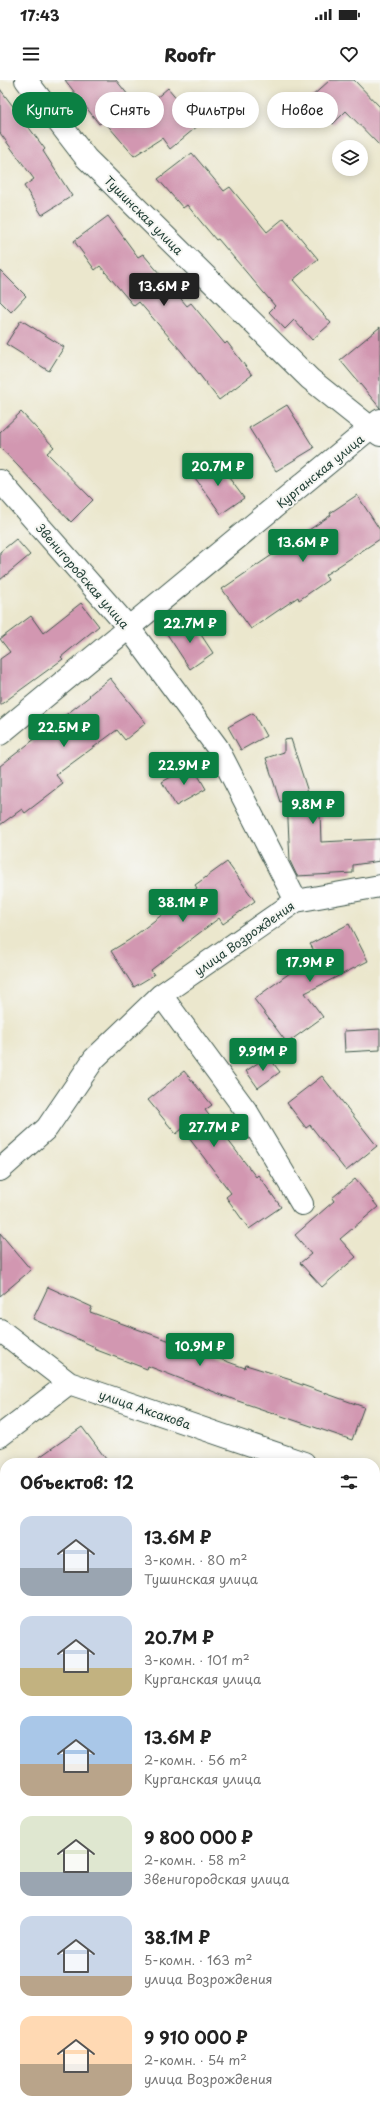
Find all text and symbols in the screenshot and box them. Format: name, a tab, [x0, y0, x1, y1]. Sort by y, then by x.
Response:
text: 17:43	[20, 3, 60, 26]
text: Roofr	[164, 41, 216, 68]
icon: menu	[20, 43, 42, 65]
icon: heart	[338, 43, 360, 65]
chip: Купить	[12, 92, 87, 128]
chip: Снять	[95, 92, 164, 128]
chip: Фильтры	[172, 92, 259, 128]
chip: Новое	[267, 92, 338, 128]
map controls	[332, 140, 368, 176]
button: layers	[332, 140, 368, 176]
street label: Тушинская улица	[100, 171, 188, 259]
pin: 13.6M ₽	[127, 273, 201, 307]
text: 13.6M ₽	[138, 276, 190, 295]
street label: Курганская улица	[272, 430, 368, 512]
pin: 20.7M ₽	[181, 453, 255, 487]
text: 20.7M ₽	[191, 456, 245, 475]
street label: Звенигородская улица	[32, 519, 134, 633]
pin: 13.6M ₽	[266, 529, 340, 563]
text: 13.6M ₽	[277, 532, 329, 551]
pin: 22.7M ₽	[153, 610, 227, 644]
text: 22.7M ₽	[163, 613, 217, 632]
pin: 22.5M ₽	[27, 714, 101, 748]
text: 22.5M ₽	[37, 717, 91, 736]
pin: 22.9M ₽	[147, 752, 221, 786]
text: 22.9M ₽	[158, 755, 210, 774]
pin: 9.8M ₽	[280, 791, 346, 825]
text: 9.8M ₽	[291, 794, 335, 813]
pin: 38.1M ₽	[146, 889, 220, 923]
text: 38.1M ₽	[158, 892, 208, 911]
street label: улица Возрождения	[190, 897, 298, 979]
pin: 17.9M ₽	[273, 949, 347, 983]
text: 17.9M ₽	[286, 952, 334, 971]
pin: 9.91M ₽	[226, 1038, 300, 1072]
text: 9.91M ₽	[238, 1041, 288, 1060]
pin: 27.7M ₽	[177, 1114, 251, 1148]
text: 27.7M ₽	[188, 1117, 240, 1136]
pin: 10.9M ₽	[163, 1333, 237, 1367]
text: 10.9M ₽	[175, 1336, 225, 1355]
street label: улица Аксакова	[97, 1385, 194, 1433]
text: Объектов: 12	[20, 1469, 134, 1495]
icon: filters	[338, 1471, 360, 1493]
text: 13.6M ₽	[144, 1524, 211, 1550]
icon: home	[52, 1532, 100, 1580]
text: 3-комн. · 80 m²	[144, 1550, 247, 1569]
text: Тушинская улица	[144, 1569, 258, 1588]
text: 20.7M ₽	[144, 1624, 214, 1650]
icon: home	[52, 1632, 100, 1680]
text: 3-комн. · 101 m²	[144, 1650, 250, 1669]
text: Курганская улица	[144, 1669, 261, 1688]
text: 13.6M ₽	[144, 1724, 211, 1750]
icon: home	[52, 1732, 100, 1780]
text: 2-комн. · 56 m²	[144, 1750, 247, 1769]
text: Курганская улица	[144, 1769, 261, 1788]
text: 9 800 000 ₽	[144, 1824, 253, 1850]
icon: home	[52, 1832, 100, 1880]
text: 2-комн. · 58 m²	[144, 1850, 246, 1869]
text: Звенигородская улица	[144, 1869, 289, 1888]
text: 38.1M ₽	[144, 1924, 210, 1950]
icon: home	[52, 1932, 100, 1980]
text: 5-комн. · 163 m²	[144, 1950, 253, 1969]
text: улица Возрождения	[144, 1969, 273, 1988]
text: 9 910 000 ₽	[144, 2024, 248, 2050]
icon: home	[52, 2032, 100, 2080]
text: 2-комн. · 54 m²	[144, 2050, 247, 2069]
text: улица Возрождения	[144, 2069, 273, 2088]

